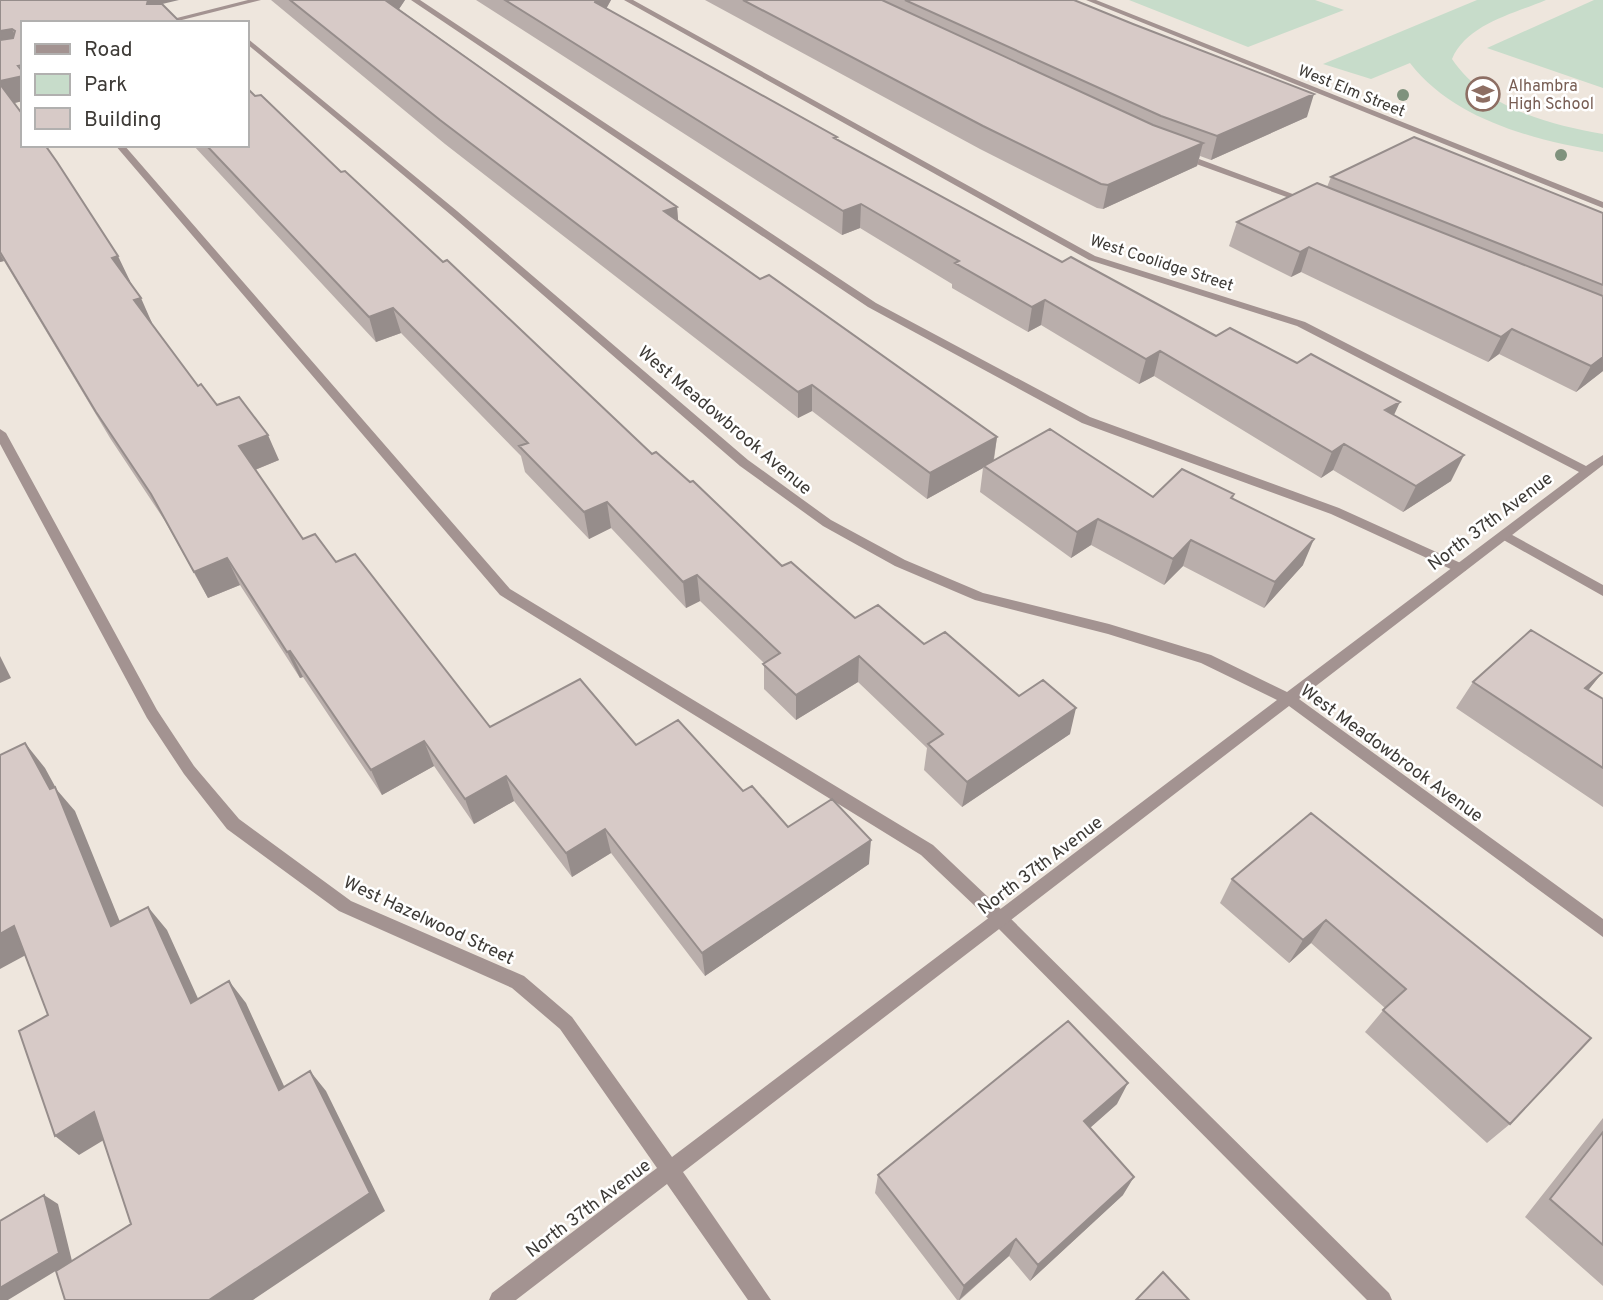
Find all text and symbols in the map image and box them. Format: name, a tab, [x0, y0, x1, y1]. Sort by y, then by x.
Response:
legend	[21, 21, 248, 147]
text: Road	[84, 37, 133, 64]
street label: West Elm Street	[1295, 61, 1408, 122]
text: Park	[84, 72, 127, 99]
school or university icon: Alhambra High School	[1464, 75, 1502, 113]
place label: Alhambra High School	[1508, 77, 1594, 115]
text: Building	[84, 107, 162, 134]
street label: West Coolidge Street	[1087, 231, 1236, 297]
street label: West Meadowbrook Avenue	[632, 341, 816, 501]
street label: North 37th Avenue	[1424, 468, 1558, 577]
street label: West Meadowbrook Avenue	[1295, 680, 1487, 828]
street label: North 37th Avenue	[974, 812, 1108, 921]
street label: West Hazelwood Street	[339, 872, 517, 971]
street label: North 37th Avenue	[522, 1155, 656, 1264]

